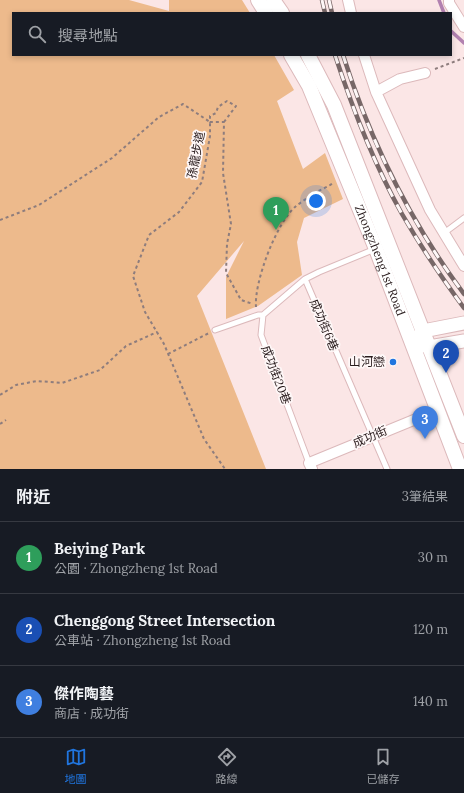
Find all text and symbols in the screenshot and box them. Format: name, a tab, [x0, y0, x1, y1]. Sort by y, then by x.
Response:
search box	[12, 12, 452, 56]
icon: search	[26, 23, 48, 45]
text: 搜尋地點	[58, 26, 118, 45]
street label: 孫龍步道	[184, 130, 207, 180]
your location	[306, 191, 326, 211]
pin: 1	[263, 197, 289, 230]
street label: Zhongzheng 1st Road	[352, 202, 409, 318]
street label: 成功街6巷	[307, 297, 342, 353]
pin: 2	[433, 340, 459, 373]
street label: 成功街20巷	[258, 343, 295, 406]
place label: 山河戀	[349, 354, 385, 369]
marker: 山河戀	[388, 357, 398, 367]
pin: 3	[412, 406, 438, 439]
street label: 成功街	[350, 423, 389, 450]
text: 附近	[16, 486, 50, 508]
text: 3筆結果	[402, 488, 448, 505]
text: Beiying Park	[54, 539, 145, 558]
text: 1	[26, 549, 32, 566]
text: 30 m	[418, 549, 448, 566]
text: 公園 · Zhongzheng 1st Road	[54, 560, 218, 577]
text: Chenggong Street Intersection	[54, 611, 275, 630]
text: 2	[26, 621, 32, 638]
text: 120 m	[413, 621, 448, 638]
text: 公車站 · Zhongzheng 1st Road	[54, 632, 231, 649]
text: 傑作陶藝	[54, 684, 114, 703]
text: 3	[25, 693, 33, 710]
text: 140 m	[413, 693, 448, 710]
text: 商店 · 成功街	[54, 705, 129, 722]
tab: 地圖	[65, 746, 87, 786]
tab: 路線	[216, 746, 238, 786]
tab: 已儲存	[367, 746, 400, 786]

